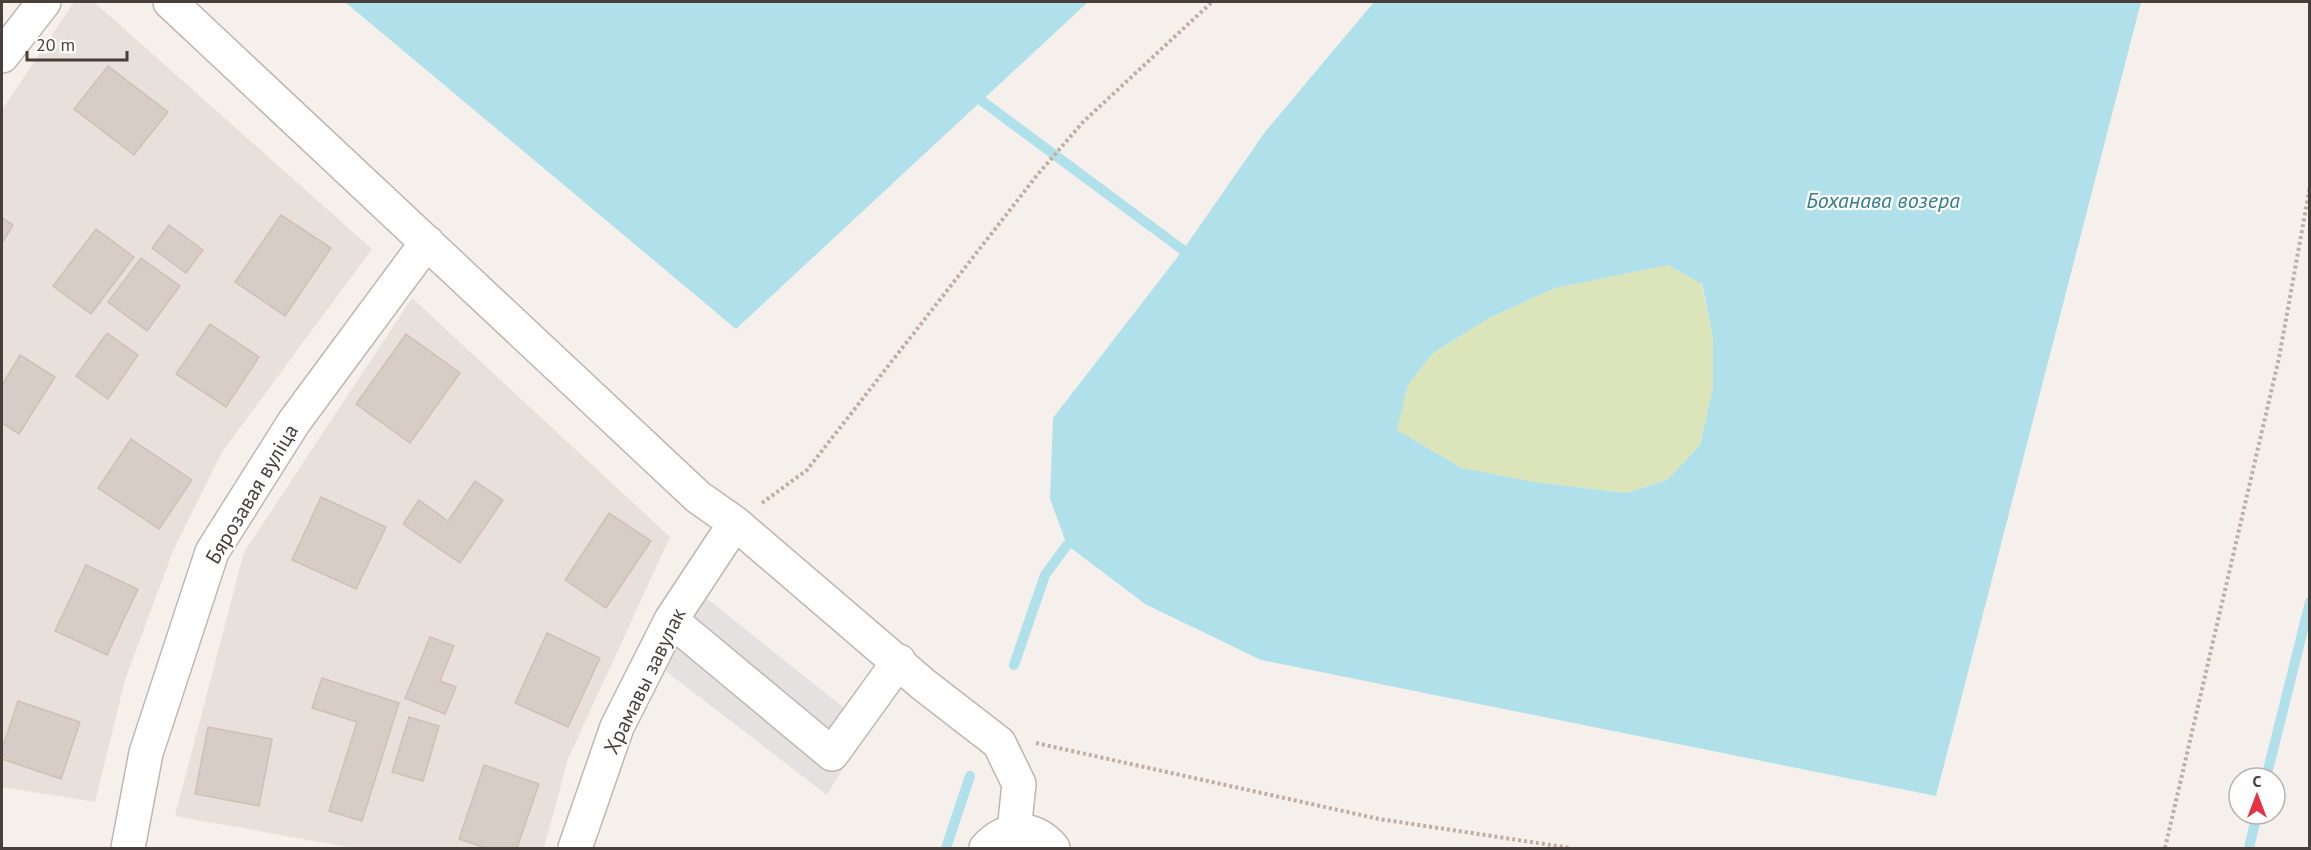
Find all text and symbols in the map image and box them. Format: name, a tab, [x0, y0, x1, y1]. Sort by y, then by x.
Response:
scale bar	[27, 24, 128, 62]
text: 20 m	[36, 33, 75, 56]
water label: Боханава возера	[1806, 186, 1960, 214]
street label: Бярозавая вуліца	[199, 419, 304, 569]
street label: Храмавы завулак	[597, 603, 692, 758]
north arrow	[2227, 766, 2287, 826]
text: С	[2253, 771, 2262, 791]

